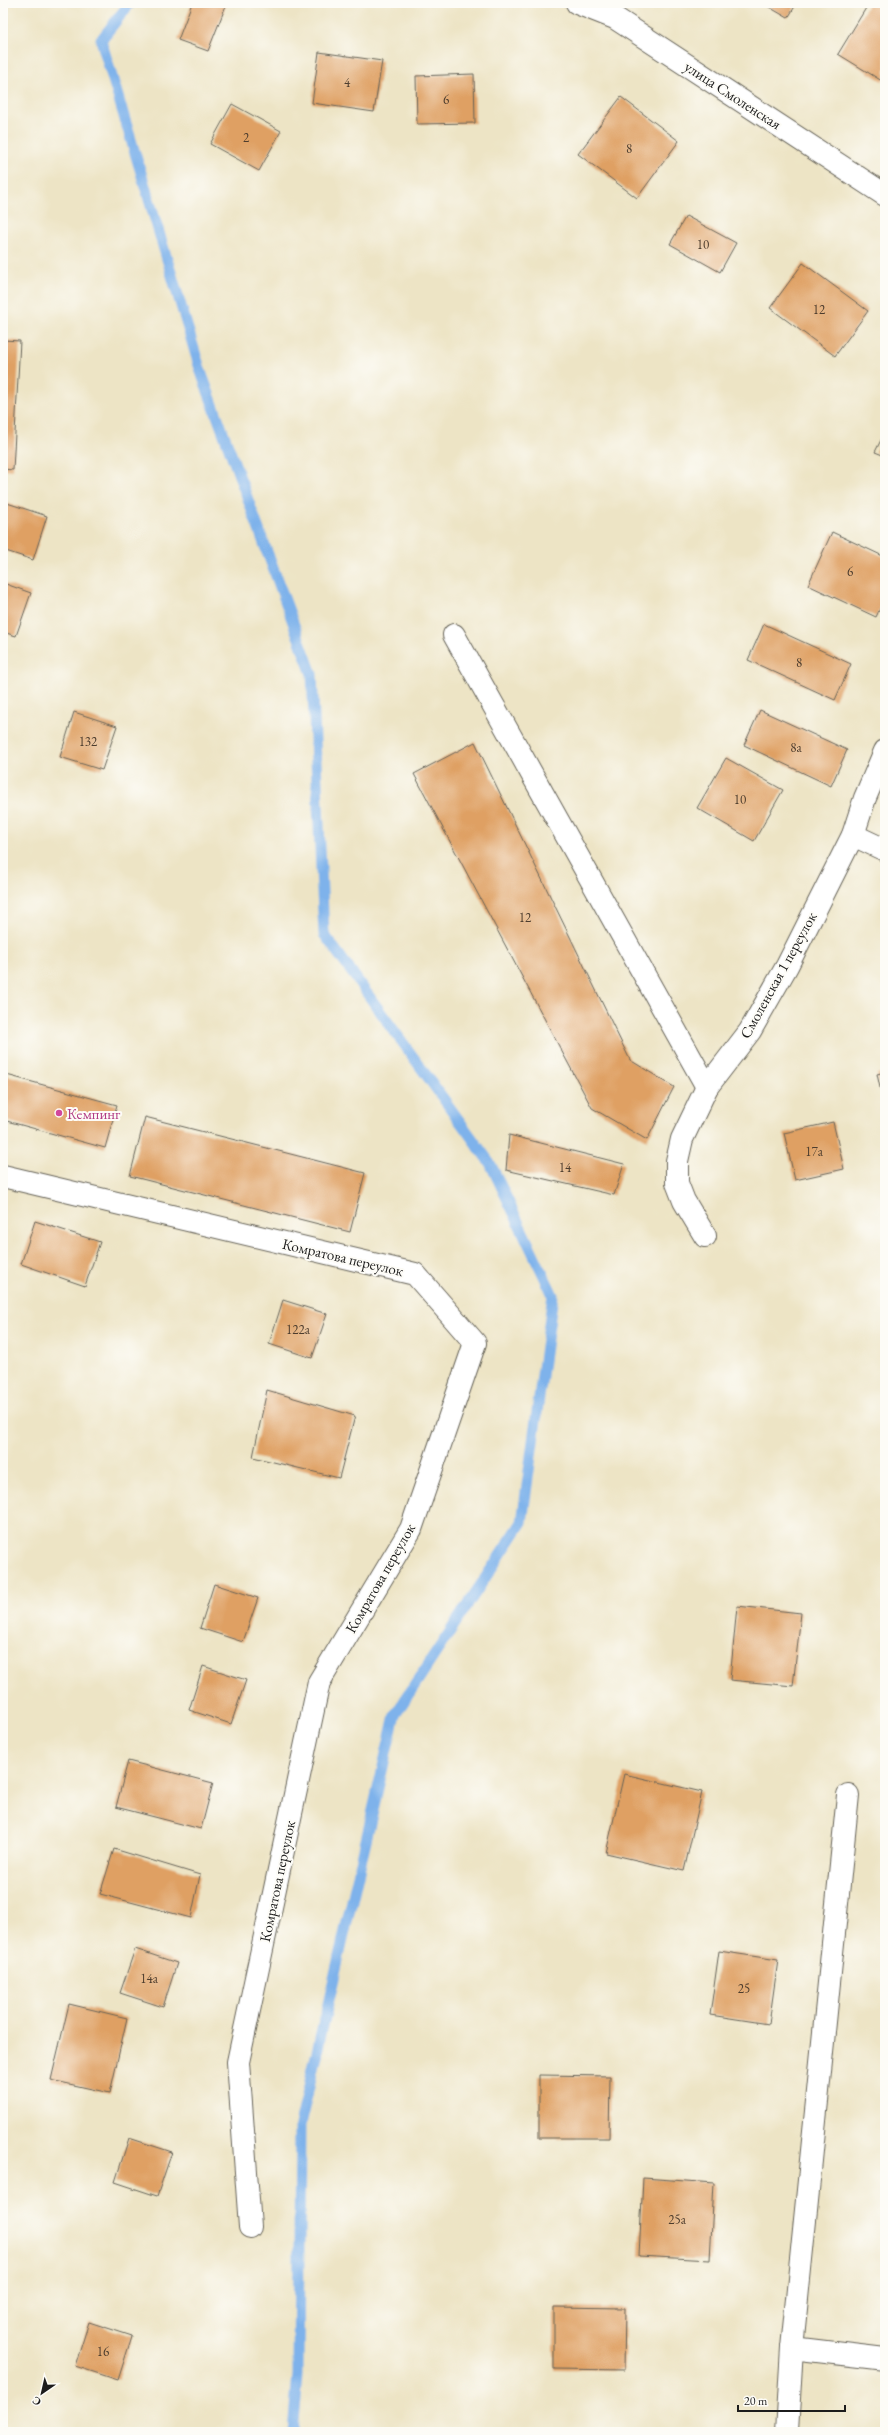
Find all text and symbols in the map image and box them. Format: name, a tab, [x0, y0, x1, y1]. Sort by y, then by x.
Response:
street label: улица Смоленская	[681, 57, 785, 133]
house number: 4	[344, 74, 351, 91]
house number: 6	[443, 91, 449, 108]
house number: 2	[243, 129, 250, 146]
house number: 8	[626, 140, 632, 157]
house number: 10	[697, 236, 709, 253]
house number: 12	[813, 301, 826, 318]
house number: 6	[847, 563, 853, 580]
house number: 8	[796, 654, 802, 671]
house number: 132	[79, 733, 98, 750]
house number: 8а	[790, 739, 803, 756]
house number: 10	[734, 791, 746, 808]
street label: Смоленская 1 переулок	[735, 908, 821, 1042]
house number: 12	[519, 909, 532, 926]
place label: Кемпинг	[67, 1104, 121, 1123]
marker: Кемпинг	[54, 1108, 64, 1118]
house number: 17а	[805, 1143, 824, 1160]
house number: 14	[559, 1159, 572, 1176]
street label: Комратова переулок	[281, 1234, 405, 1280]
house number: 122а	[286, 1321, 311, 1338]
street label: Комратова переулок	[341, 1520, 419, 1636]
street label: Комратова переулок	[255, 1819, 299, 1943]
house number: 14а	[140, 1970, 159, 1987]
house number: 25	[738, 1980, 750, 1997]
house number: 25а	[668, 2211, 687, 2228]
house number: 16	[97, 2343, 109, 2360]
north arrow	[22, 2373, 62, 2413]
scale bar	[738, 2387, 845, 2413]
text: С	[29, 2393, 44, 2409]
text: 20 m	[744, 2393, 768, 2409]

